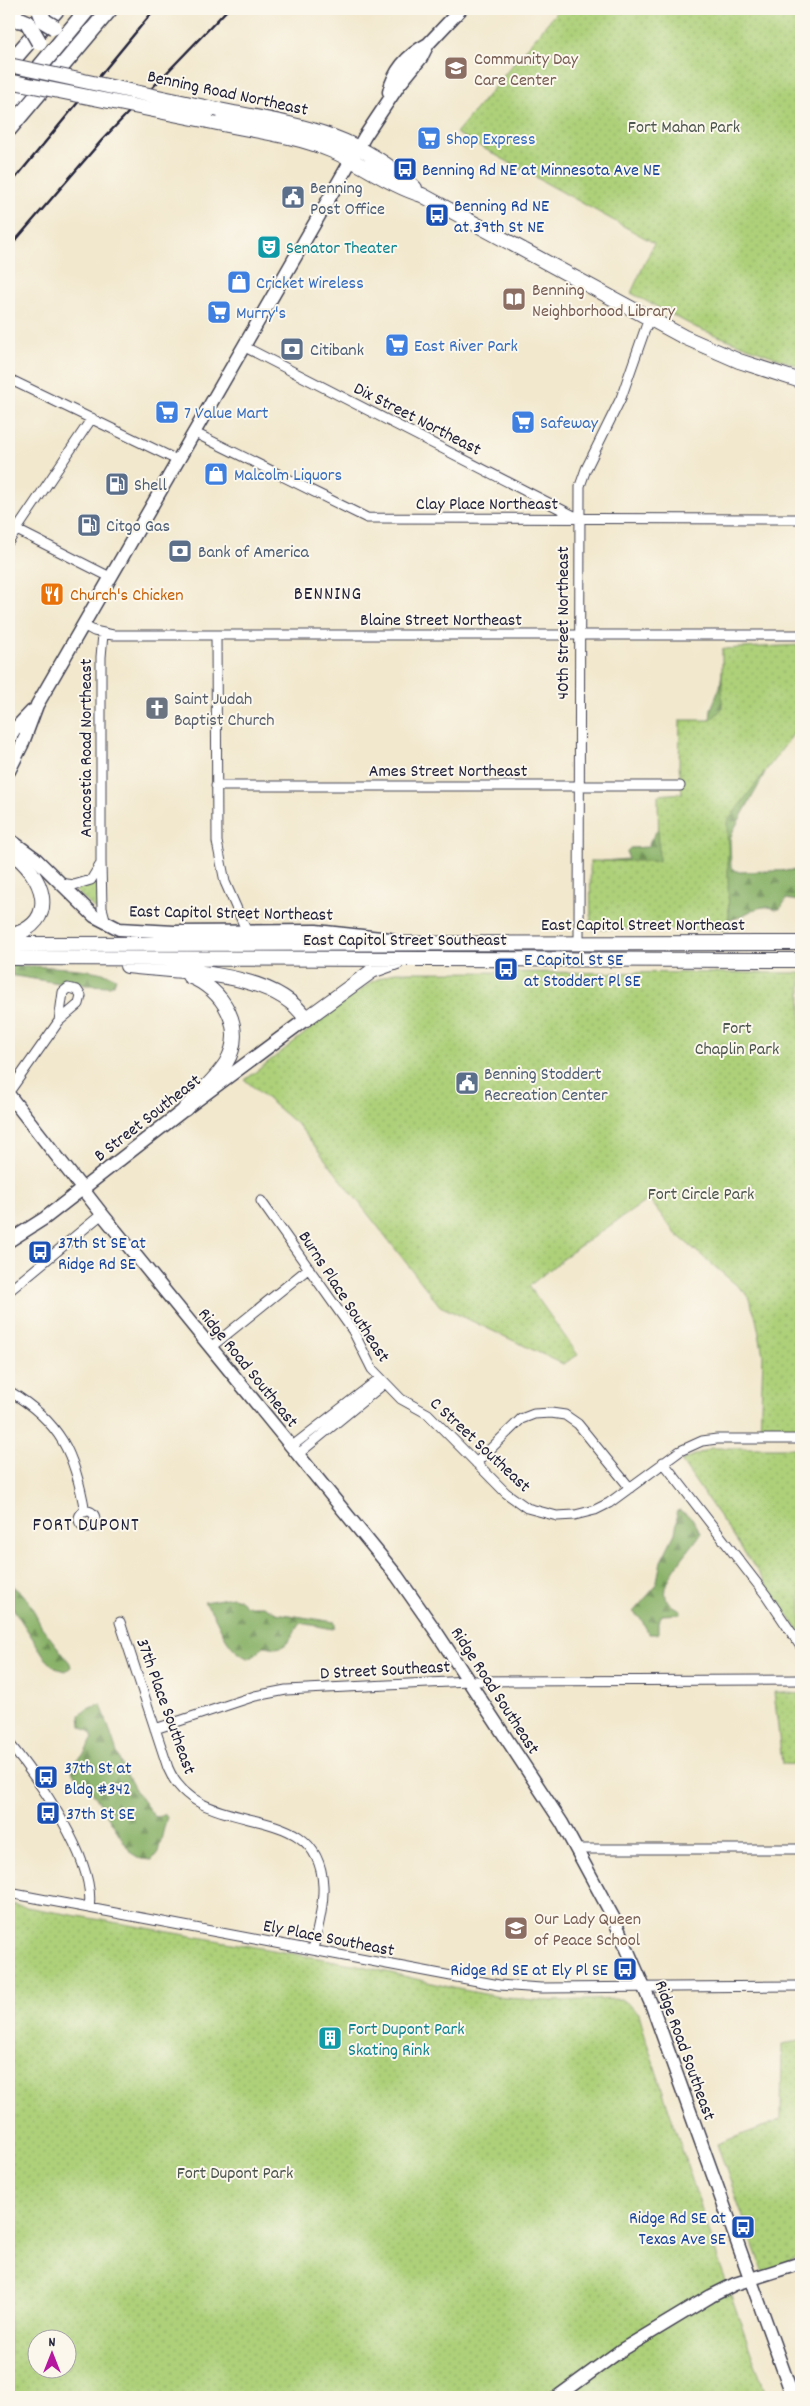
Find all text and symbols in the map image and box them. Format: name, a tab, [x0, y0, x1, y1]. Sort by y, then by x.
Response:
place label: Community Day Care Center	[474, 48, 579, 94]
school or university icon: Community Day Care Center	[443, 55, 469, 81]
street label: Benning Road Northeast	[145, 65, 310, 124]
park label: Fort Mahan Park	[628, 116, 740, 141]
supermarket icon: Shop Express	[416, 125, 442, 151]
place label: Shop Express	[446, 128, 536, 153]
bus stop icon: Benning Rd NE at Minnesota Ave NE	[392, 156, 418, 182]
place label: Benning Rd NE at Minnesota Ave NE	[422, 159, 660, 184]
place label: Benning Post Office	[310, 177, 385, 223]
public building icon: Benning Post Office	[280, 184, 306, 210]
place label: Benning Rd NE at 39th St NE	[454, 195, 549, 241]
bus stop icon: Benning Rd NE at 39th St NE	[424, 202, 450, 228]
theatre icon: Senator Theater	[256, 234, 282, 260]
place label: Senator Theater	[286, 237, 397, 262]
shop icon: Cricket Wireless	[226, 269, 252, 295]
place label: Cricket Wireless	[256, 272, 364, 297]
place label: Benning Neighborhood Library	[532, 279, 676, 325]
library icon: Benning Neighborhood Library	[501, 286, 527, 312]
supermarket icon: Murry's	[206, 299, 232, 325]
place label: Murry's	[236, 302, 286, 327]
supermarket icon: East River Park	[384, 332, 410, 358]
place label: East River Park	[414, 335, 518, 360]
bank icon: Citibank	[279, 336, 305, 362]
place label: Citibank	[310, 339, 364, 364]
street label: Dix Street Northeast	[349, 377, 485, 463]
supermarket icon: 7 Value Mart	[154, 399, 180, 425]
place label: 7 Value Mart	[184, 402, 269, 427]
supermarket icon: Safeway	[510, 409, 536, 435]
place label: Safeway	[540, 412, 599, 437]
shop icon: Malcolm Liquors	[203, 461, 229, 487]
place label: Malcolm Liquors	[234, 464, 342, 489]
fuel station icon: Shell	[104, 471, 130, 497]
place label: Shell	[134, 474, 167, 499]
street label: Clay Place Northeast	[416, 493, 558, 518]
fuel station icon: Citgo Gas	[76, 512, 102, 538]
place label: Citgo Gas	[106, 515, 170, 540]
bank icon: Bank of America	[167, 538, 193, 564]
place label: Bank of America	[198, 541, 310, 566]
street label: 40th Street Northeast	[552, 546, 577, 700]
restaurant icon: Church's Chicken	[39, 581, 65, 607]
district label: BENNING	[294, 582, 362, 609]
place label: Church's Chicken	[70, 584, 184, 609]
street label: Blaine Street Northeast	[360, 609, 522, 634]
street label: Anacostia Road Northeast	[75, 658, 100, 837]
place label: Saint Judah Baptist Church	[174, 688, 275, 734]
church icon: Saint Judah Baptist Church	[144, 695, 170, 721]
street label: Ames Street Northeast	[369, 760, 528, 785]
street label: East Capitol Street Northeast	[129, 900, 333, 929]
street label: East Capitol Street Northeast	[541, 914, 745, 939]
street label: East Capitol Street Southeast	[303, 929, 507, 954]
place label: E Capitol St SE at Stoddert Pl SE	[524, 949, 641, 995]
bus stop icon: E Capitol St SE at Stoddert Pl SE	[493, 956, 519, 982]
park label: Fort Chaplin Park	[695, 1017, 779, 1063]
place label: Benning Stoddert Recreation Center	[484, 1063, 608, 1109]
street label: B Street Southeast	[90, 1069, 208, 1169]
public building icon: Benning Stoddert Recreation Center	[454, 1070, 480, 1096]
park label: Fort Circle Park	[648, 1183, 754, 1208]
street label: Burns Place Southeast	[291, 1227, 395, 1368]
place label: 37th St SE at Ridge Rd SE	[58, 1232, 146, 1278]
bus stop icon: 37th St SE at Ridge Rd SE	[27, 1239, 53, 1265]
street label: Ridge Road Southeast	[191, 1303, 303, 1434]
street label: C Street Southeast	[423, 1392, 536, 1500]
district label: FORT DUPONT	[32, 1513, 140, 1540]
street label: Ridge Road Southeast	[443, 1623, 545, 1760]
street label: 37th Place Southeast	[128, 1635, 201, 1779]
street label: D Street Southeast	[319, 1656, 451, 1687]
place label: 37th St at Bldg #342	[64, 1757, 132, 1803]
bus stop icon: 37th St at Bldg #342	[33, 1764, 59, 1790]
bus stop icon: 37th St SE	[35, 1800, 61, 1826]
place label: 37th St SE	[66, 1803, 135, 1828]
place label: Our Lady Queen of Peace School	[534, 1908, 641, 1954]
street label: Ely Place Southeast	[261, 1914, 397, 1965]
school or university icon: Our Lady Queen of Peace School	[503, 1915, 529, 1941]
bus stop icon: Ridge Rd SE at Ely Pl SE	[612, 1956, 638, 1982]
place label: Ridge Rd SE at Ely Pl SE	[450, 1959, 608, 1984]
street label: Ridge Road Southeast	[647, 1977, 721, 2125]
place label: Fort Dupont Park Skating Rink	[348, 2018, 465, 2064]
building icon: Fort Dupont Park Skating Rink	[317, 2025, 343, 2051]
park label: Fort Dupont Park	[177, 2162, 293, 2187]
place label: Ridge Rd SE at Texas Ave SE	[629, 2207, 726, 2253]
bus stop icon: Ridge Rd SE at Texas Ave SE	[730, 2214, 756, 2240]
north arrow	[28, 2328, 78, 2378]
text: N	[49, 2333, 56, 2353]

